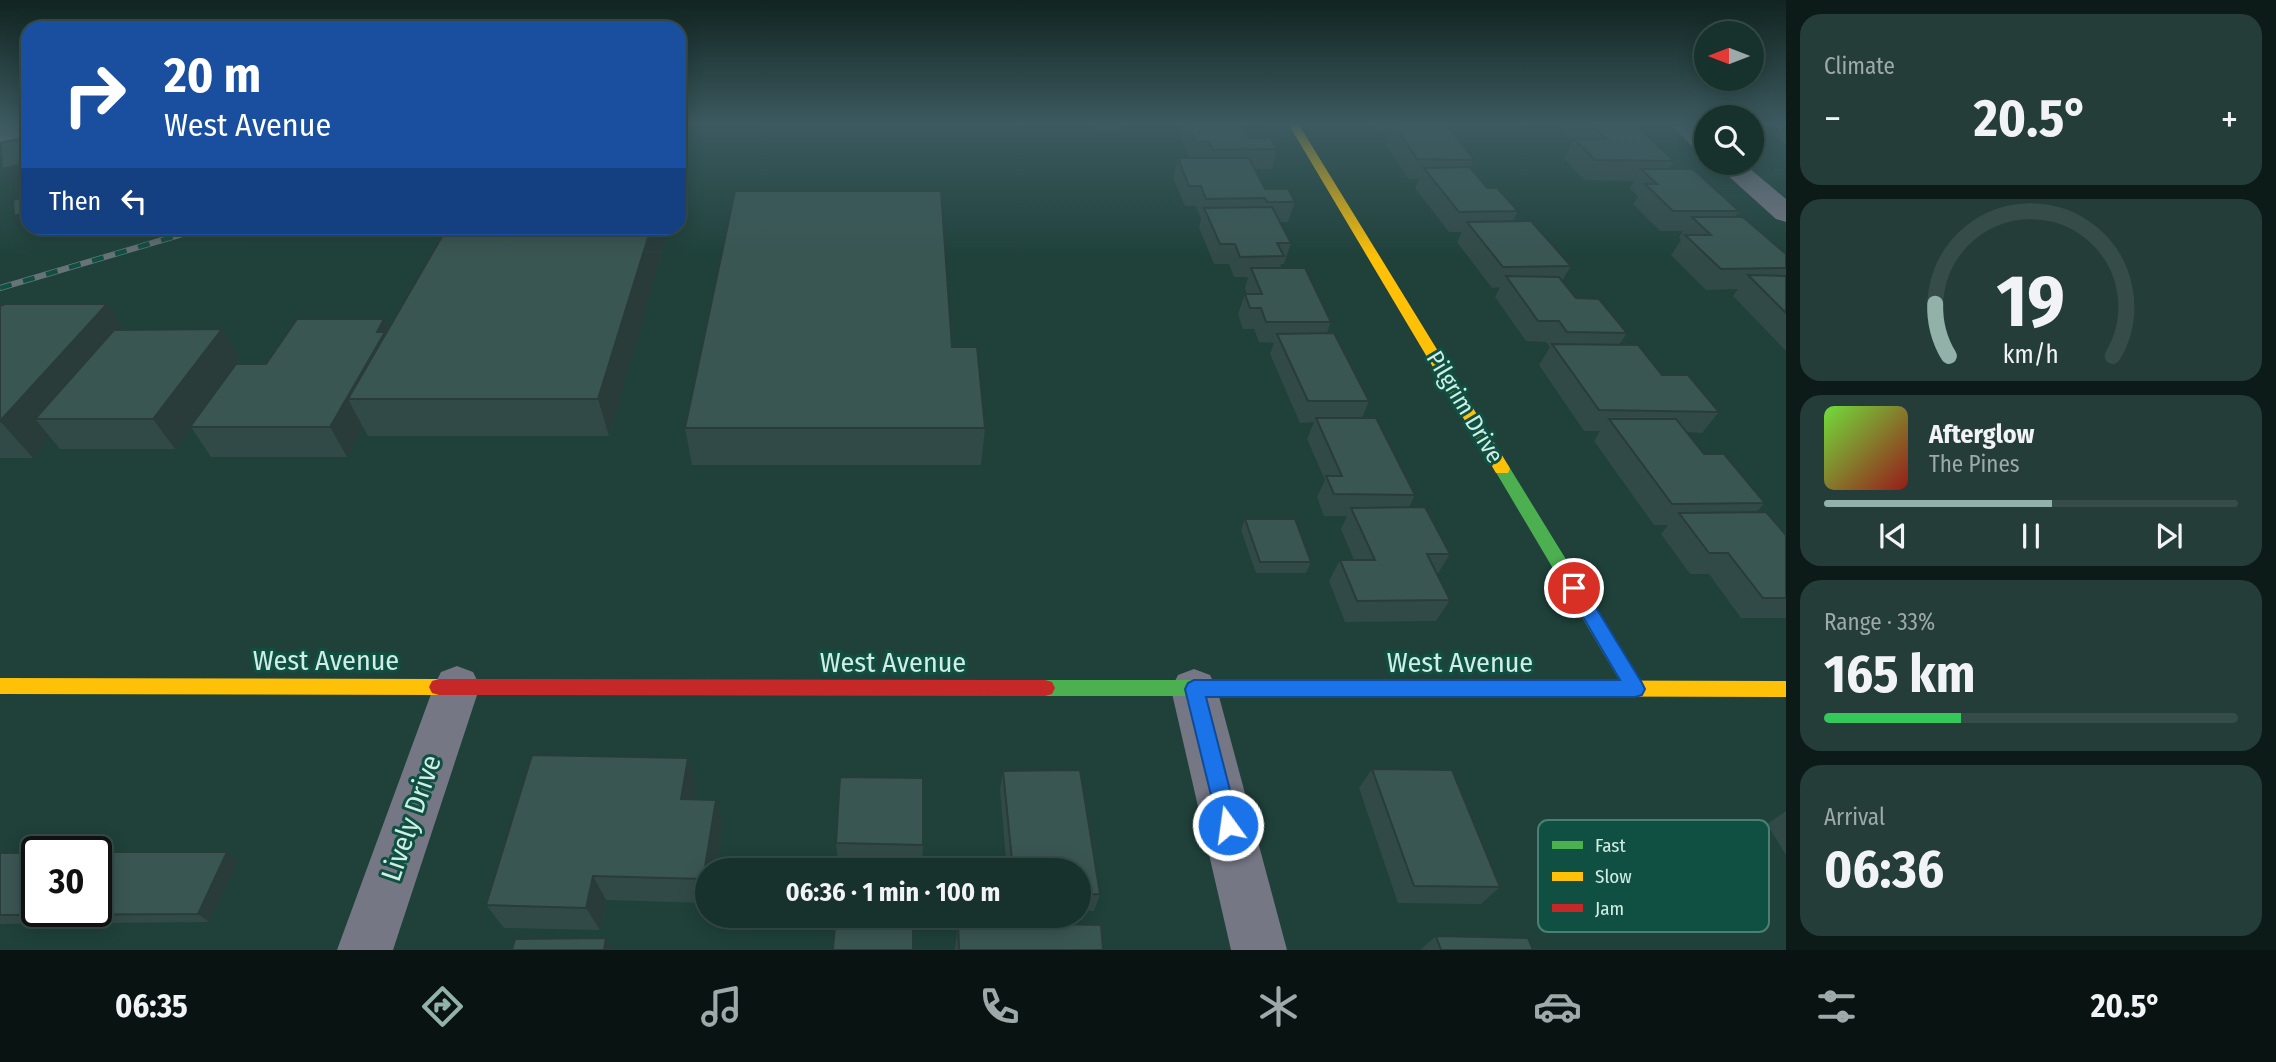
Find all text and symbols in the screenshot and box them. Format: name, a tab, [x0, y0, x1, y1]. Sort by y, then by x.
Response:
north arrow	[1694, 21, 1764, 91]
map controls	[1694, 21, 1764, 175]
text: 20 m	[164, 46, 261, 105]
icon: right	[49, 49, 140, 140]
text: Climate	[1824, 52, 1895, 80]
text: 20.5°	[1974, 87, 2088, 150]
text: −	[1824, 96, 1841, 142]
text: +	[2221, 96, 2238, 142]
button: search	[1694, 105, 1764, 175]
text: West Avenue	[164, 106, 331, 144]
icon: left	[115, 182, 153, 220]
text: Then	[49, 186, 101, 217]
text: 19	[1997, 258, 2065, 345]
text: km/h	[2003, 340, 2059, 370]
street label: Pilgrim Drive	[1421, 346, 1509, 468]
text: Afterglow	[1929, 419, 2034, 450]
text: The Pines	[1929, 450, 2020, 478]
icon: previous	[1874, 517, 1912, 555]
icon: pause	[2012, 517, 2050, 555]
icon: next	[2150, 517, 2188, 555]
pin	[1544, 558, 1604, 618]
icon: arrive	[1555, 569, 1593, 607]
text: Range · 33%	[1824, 608, 1935, 636]
text: 165 km	[1824, 643, 1975, 706]
street label: West Avenue	[253, 644, 399, 677]
street label: West Avenue	[820, 646, 966, 679]
street label: West Avenue	[1387, 646, 1533, 679]
street label: Lively Drive	[374, 751, 448, 885]
position arrow	[1191, 788, 1265, 862]
text: Arrival	[1824, 803, 1885, 831]
legend	[1538, 820, 1769, 932]
text: Fast	[1595, 834, 1626, 857]
speed limit sign: 30	[21, 836, 112, 927]
text: 06:36	[1824, 838, 1944, 901]
text: Slow	[1595, 865, 1632, 888]
text: 06:36 · 1 min · 100 m	[786, 877, 1000, 908]
text: Jam	[1595, 897, 1624, 920]
icon: directions	[418, 982, 467, 1031]
icon: music	[697, 982, 746, 1031]
icon: phone	[975, 982, 1024, 1031]
icon: climate	[1254, 982, 1303, 1031]
icon: car	[1533, 982, 1582, 1031]
icon: filters	[1812, 982, 1861, 1031]
text: 06:35	[115, 987, 188, 1025]
text: 20.5°	[2091, 987, 2161, 1025]

